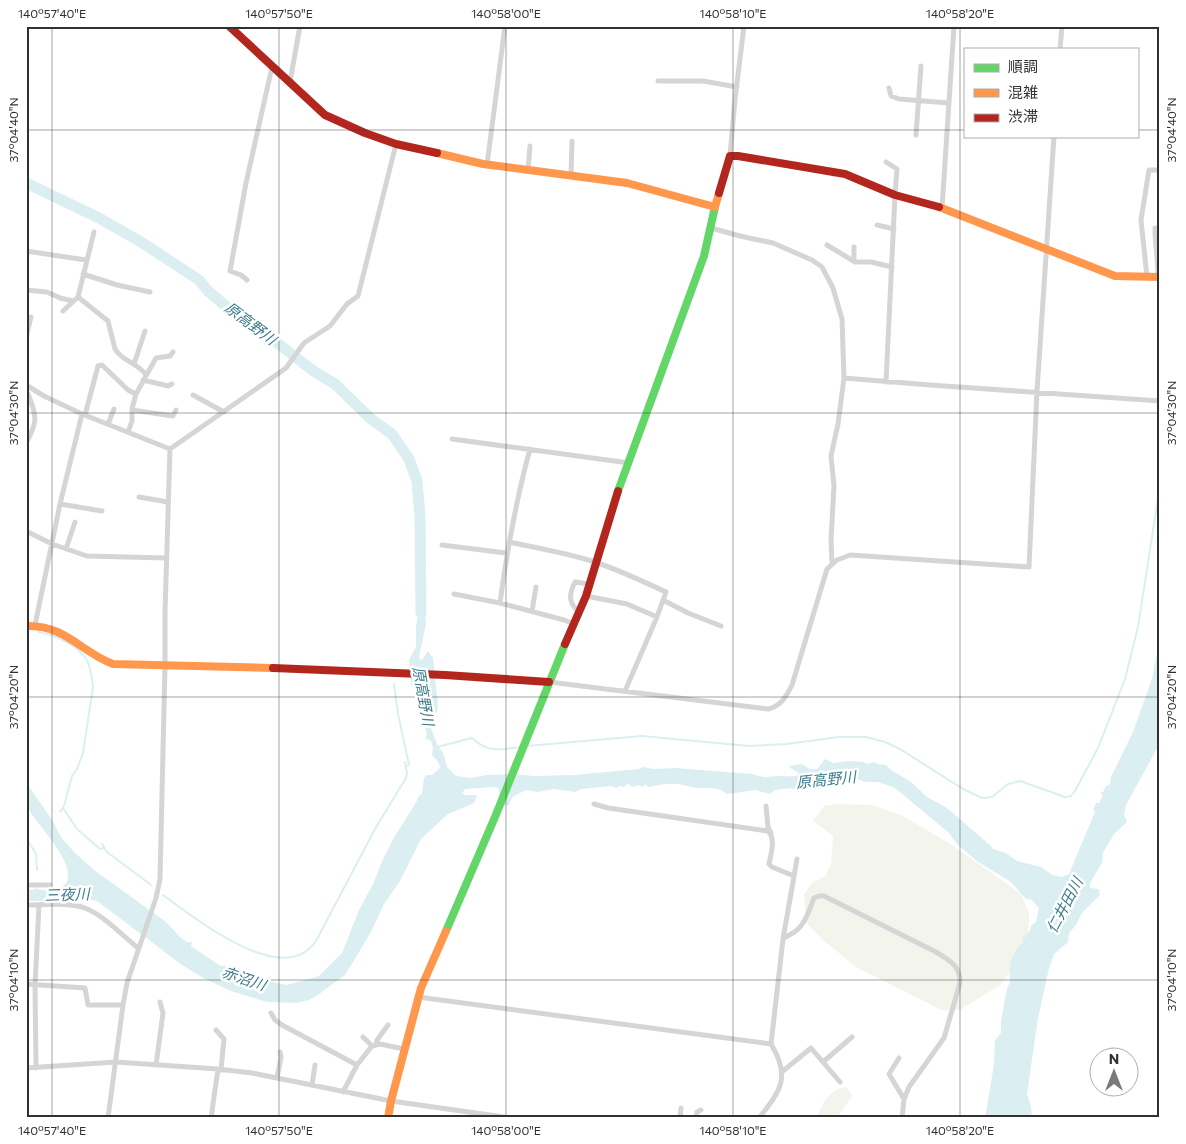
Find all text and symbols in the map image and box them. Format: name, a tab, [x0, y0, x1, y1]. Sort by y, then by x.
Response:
text: 140°57'40"E	[18, 6, 86, 20]
text: 140°57'50"E	[245, 6, 313, 20]
text: 140°58'00"E	[471, 6, 541, 20]
text: 140°58'10"E	[700, 6, 766, 20]
text: 140°58'20"E	[926, 6, 994, 20]
legend	[964, 48, 1138, 138]
text: 順調	[1008, 57, 1038, 75]
text: 混雑	[1008, 83, 1038, 101]
text: 37°04'40"N	[6, 98, 20, 162]
text: 37°04'40"N	[1164, 98, 1178, 162]
text: 渋滞	[1008, 107, 1038, 125]
water label: 原高野川	[222, 298, 282, 349]
text: 37°04'30"N	[6, 381, 20, 445]
text: 37°04'30"N	[1164, 381, 1178, 445]
text: 37°04'20"N	[6, 665, 20, 729]
water label: 原高野川	[410, 665, 438, 729]
text: 37°04'20"N	[1164, 665, 1178, 729]
water label: 原高野川	[795, 767, 859, 791]
water label: 仁井田川	[1042, 873, 1087, 936]
water label: 三夜川	[44, 884, 92, 904]
text: 37°04'10"N	[6, 949, 20, 1011]
text: 37°04'10"N	[1164, 949, 1178, 1011]
water label: 赤沼川	[220, 962, 270, 994]
north arrow	[1088, 1046, 1138, 1096]
text: N	[1109, 1050, 1119, 1067]
text: 140°57'40"E	[18, 1123, 86, 1137]
text: 140°57'50"E	[245, 1123, 313, 1137]
text: 140°58'00"E	[471, 1123, 541, 1137]
text: 140°58'10"E	[700, 1123, 766, 1137]
text: 140°58'20"E	[926, 1123, 994, 1137]

